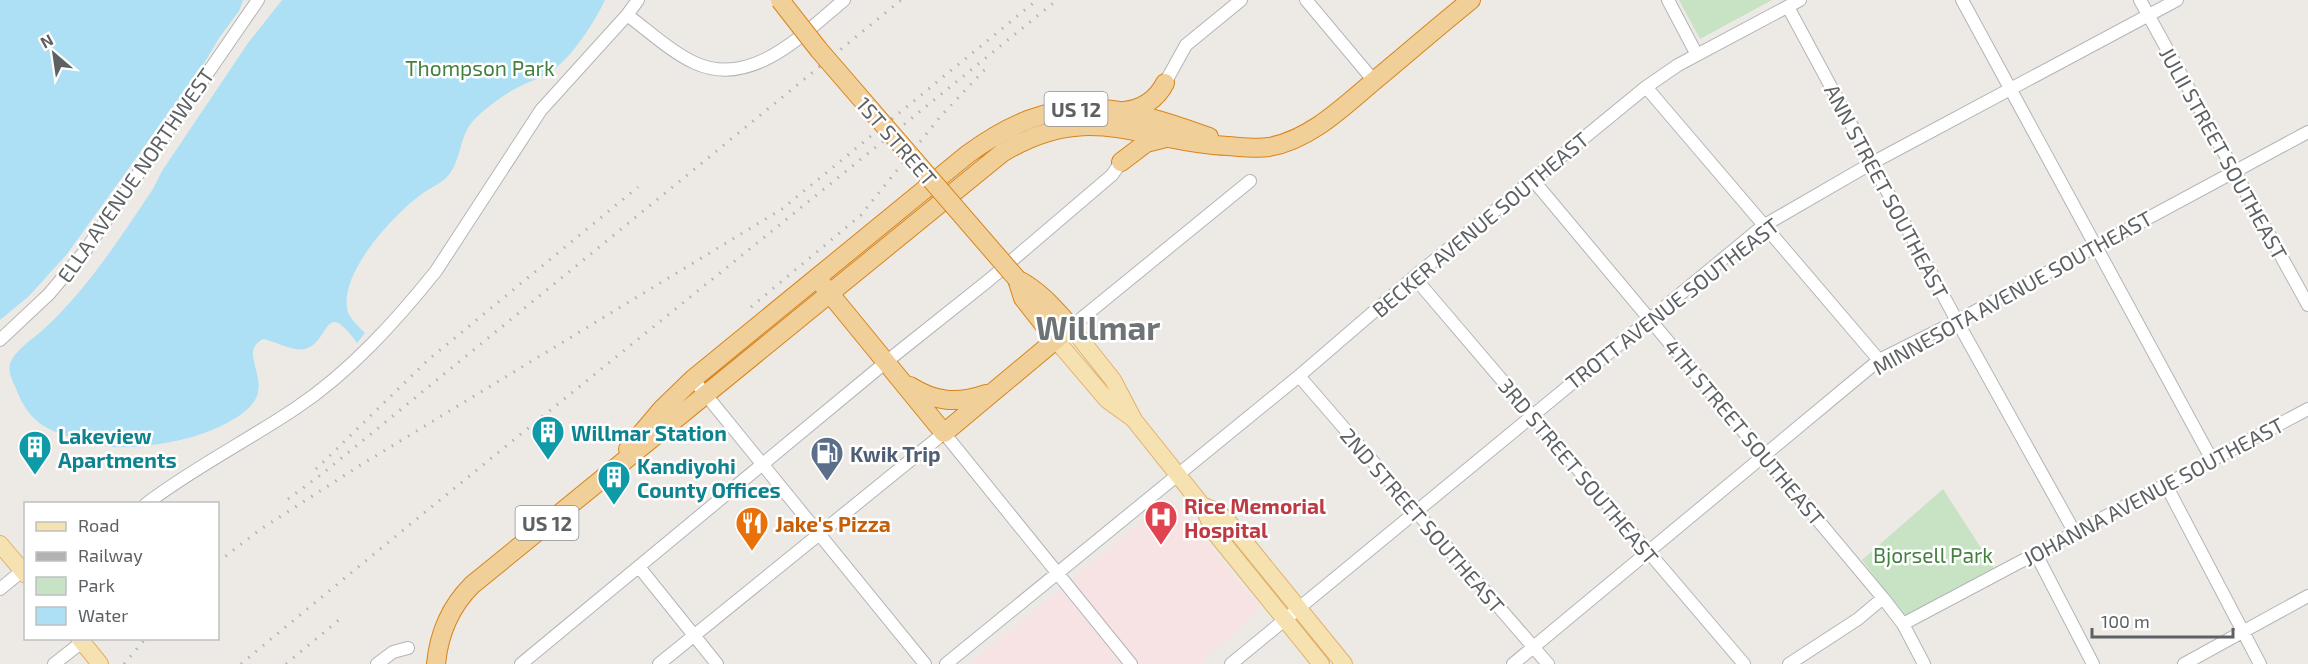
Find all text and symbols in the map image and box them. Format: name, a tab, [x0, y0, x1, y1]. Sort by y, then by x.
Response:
north arrow	[24, 24, 84, 84]
text: N	[37, 29, 56, 52]
street label: JULII STREET SOUTHEAST	[2155, 42, 2293, 264]
park label: Thompson Park	[405, 55, 555, 80]
street label: ELLA AVENUE NORTHWEST	[51, 63, 219, 287]
street label: ANN STREET SOUTHEAST	[1820, 80, 1954, 302]
street label: 1ST STREET	[852, 92, 942, 190]
road number: US 12	[1044, 92, 1108, 126]
street label: BECKER AVENUE SOUTHEAST	[1367, 126, 1593, 322]
street label: MINNESOTA AVENUE SOUTHEAST	[1868, 205, 2156, 379]
street label: TROTT AVENUE SOUTHEAST	[1560, 212, 1784, 394]
district label: Willmar	[1036, 307, 1160, 347]
street label: 4TH STREET SOUTHEAST	[1660, 334, 1830, 530]
street label: 3RD STREET SOUTHEAST	[1494, 373, 1664, 569]
street label: JOHANNA AVENUE SOUTHEAST	[2018, 412, 2288, 570]
building icon: Willmar Station	[530, 414, 566, 461]
place label: Willmar Station	[571, 420, 727, 445]
street label: 2ND STREET SOUTHEAST	[1336, 422, 1510, 618]
place label: Lakeview Apartments	[58, 423, 177, 472]
building icon: Lakeview Apartments	[17, 429, 53, 476]
fuel station icon: Kwik Trip	[809, 435, 845, 482]
place label: Kwik Trip	[850, 441, 941, 466]
place label: Kandiyohi County Offices	[637, 453, 781, 503]
building icon: Kandiyohi County Offices	[596, 459, 632, 506]
place label: Rice Memorial Hospital	[1184, 493, 1326, 542]
hospital icon: Rice Memorial Hospital	[1143, 499, 1179, 546]
legend	[24, 502, 219, 640]
restaurant icon: Jake's Pizza	[734, 505, 770, 552]
road number: US 12	[516, 506, 578, 540]
place label: Jake's Pizza	[775, 511, 891, 536]
text: Road	[78, 514, 119, 536]
park label: Bjorsell Park	[1873, 542, 1993, 568]
text: Railway	[78, 544, 143, 566]
text: Park	[78, 574, 115, 596]
scale bar	[2092, 601, 2233, 639]
text: Water	[78, 604, 128, 626]
text: 100 m	[2101, 610, 2150, 632]

